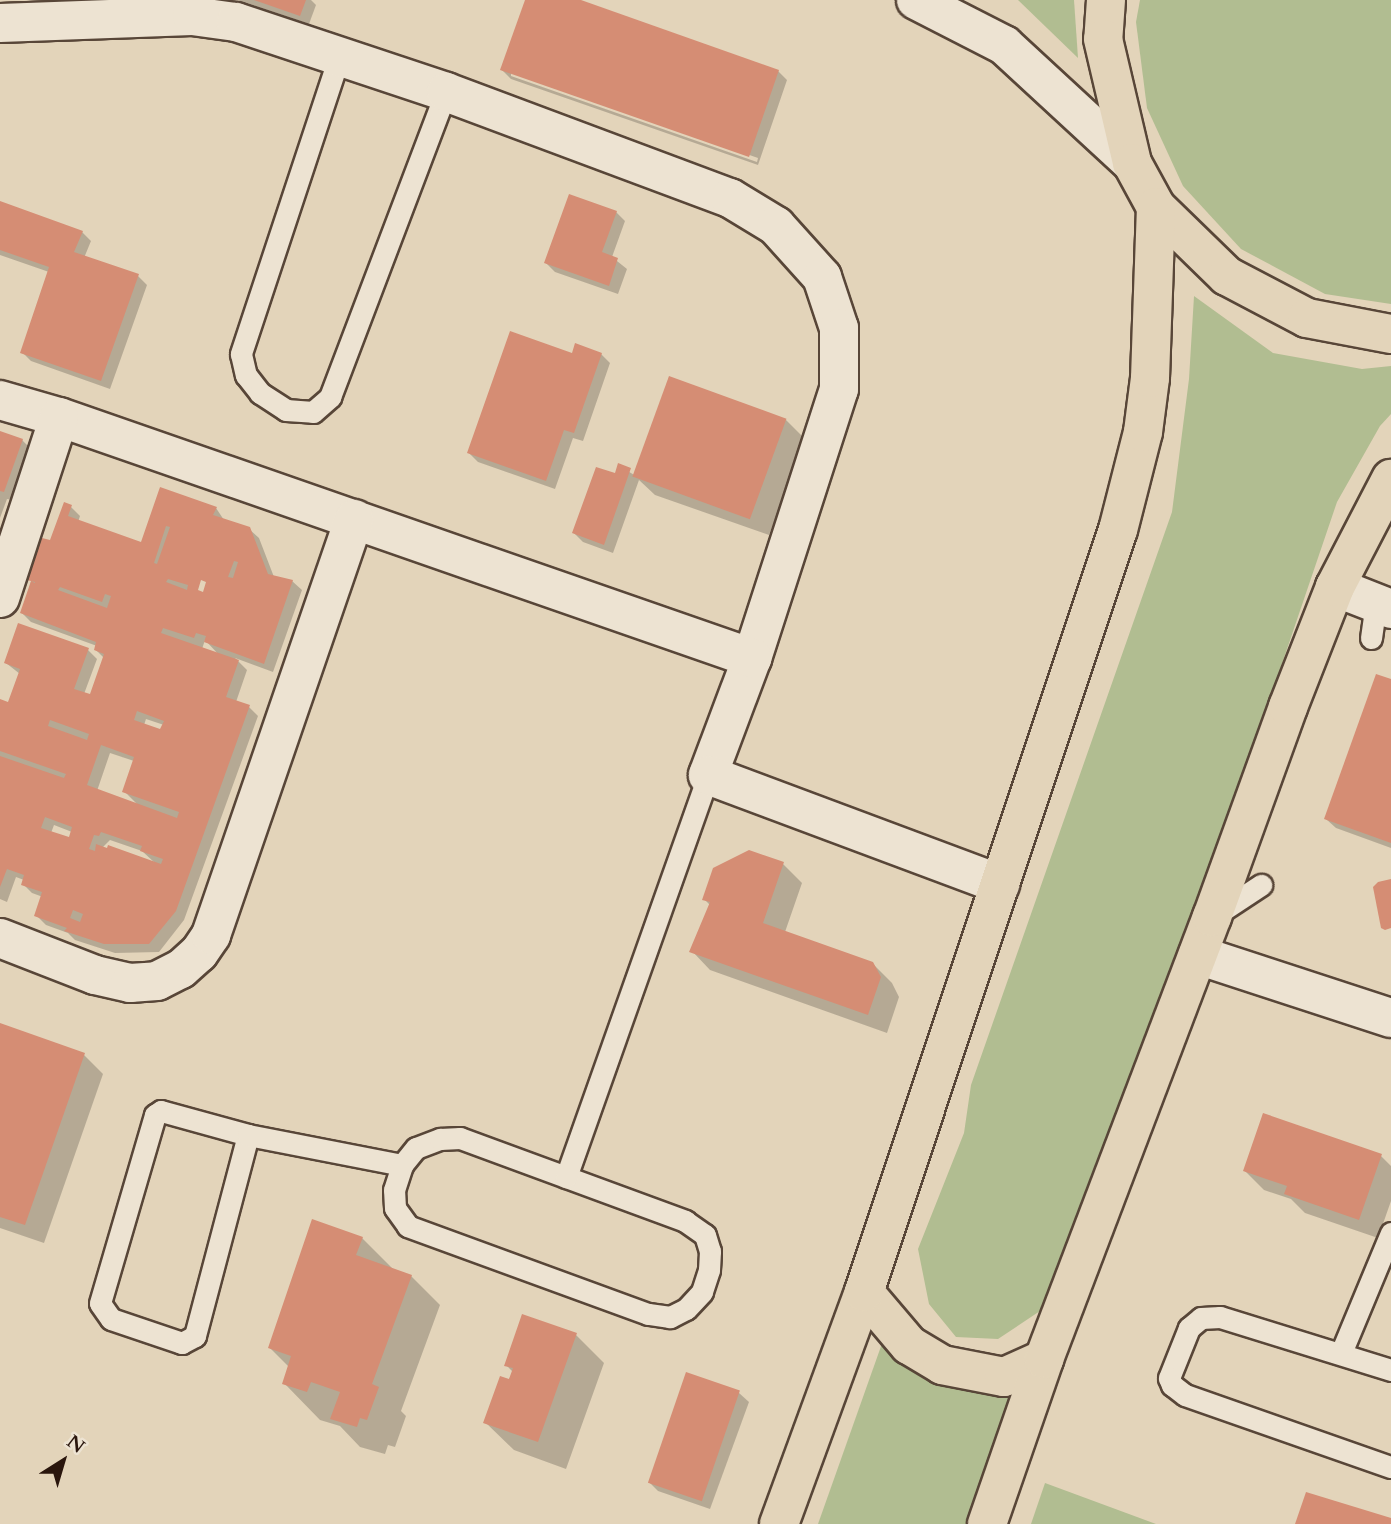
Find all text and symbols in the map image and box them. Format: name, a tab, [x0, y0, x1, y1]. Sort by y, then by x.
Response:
north arrow	[28, 1426, 98, 1496]
text: N	[61, 1429, 90, 1460]

